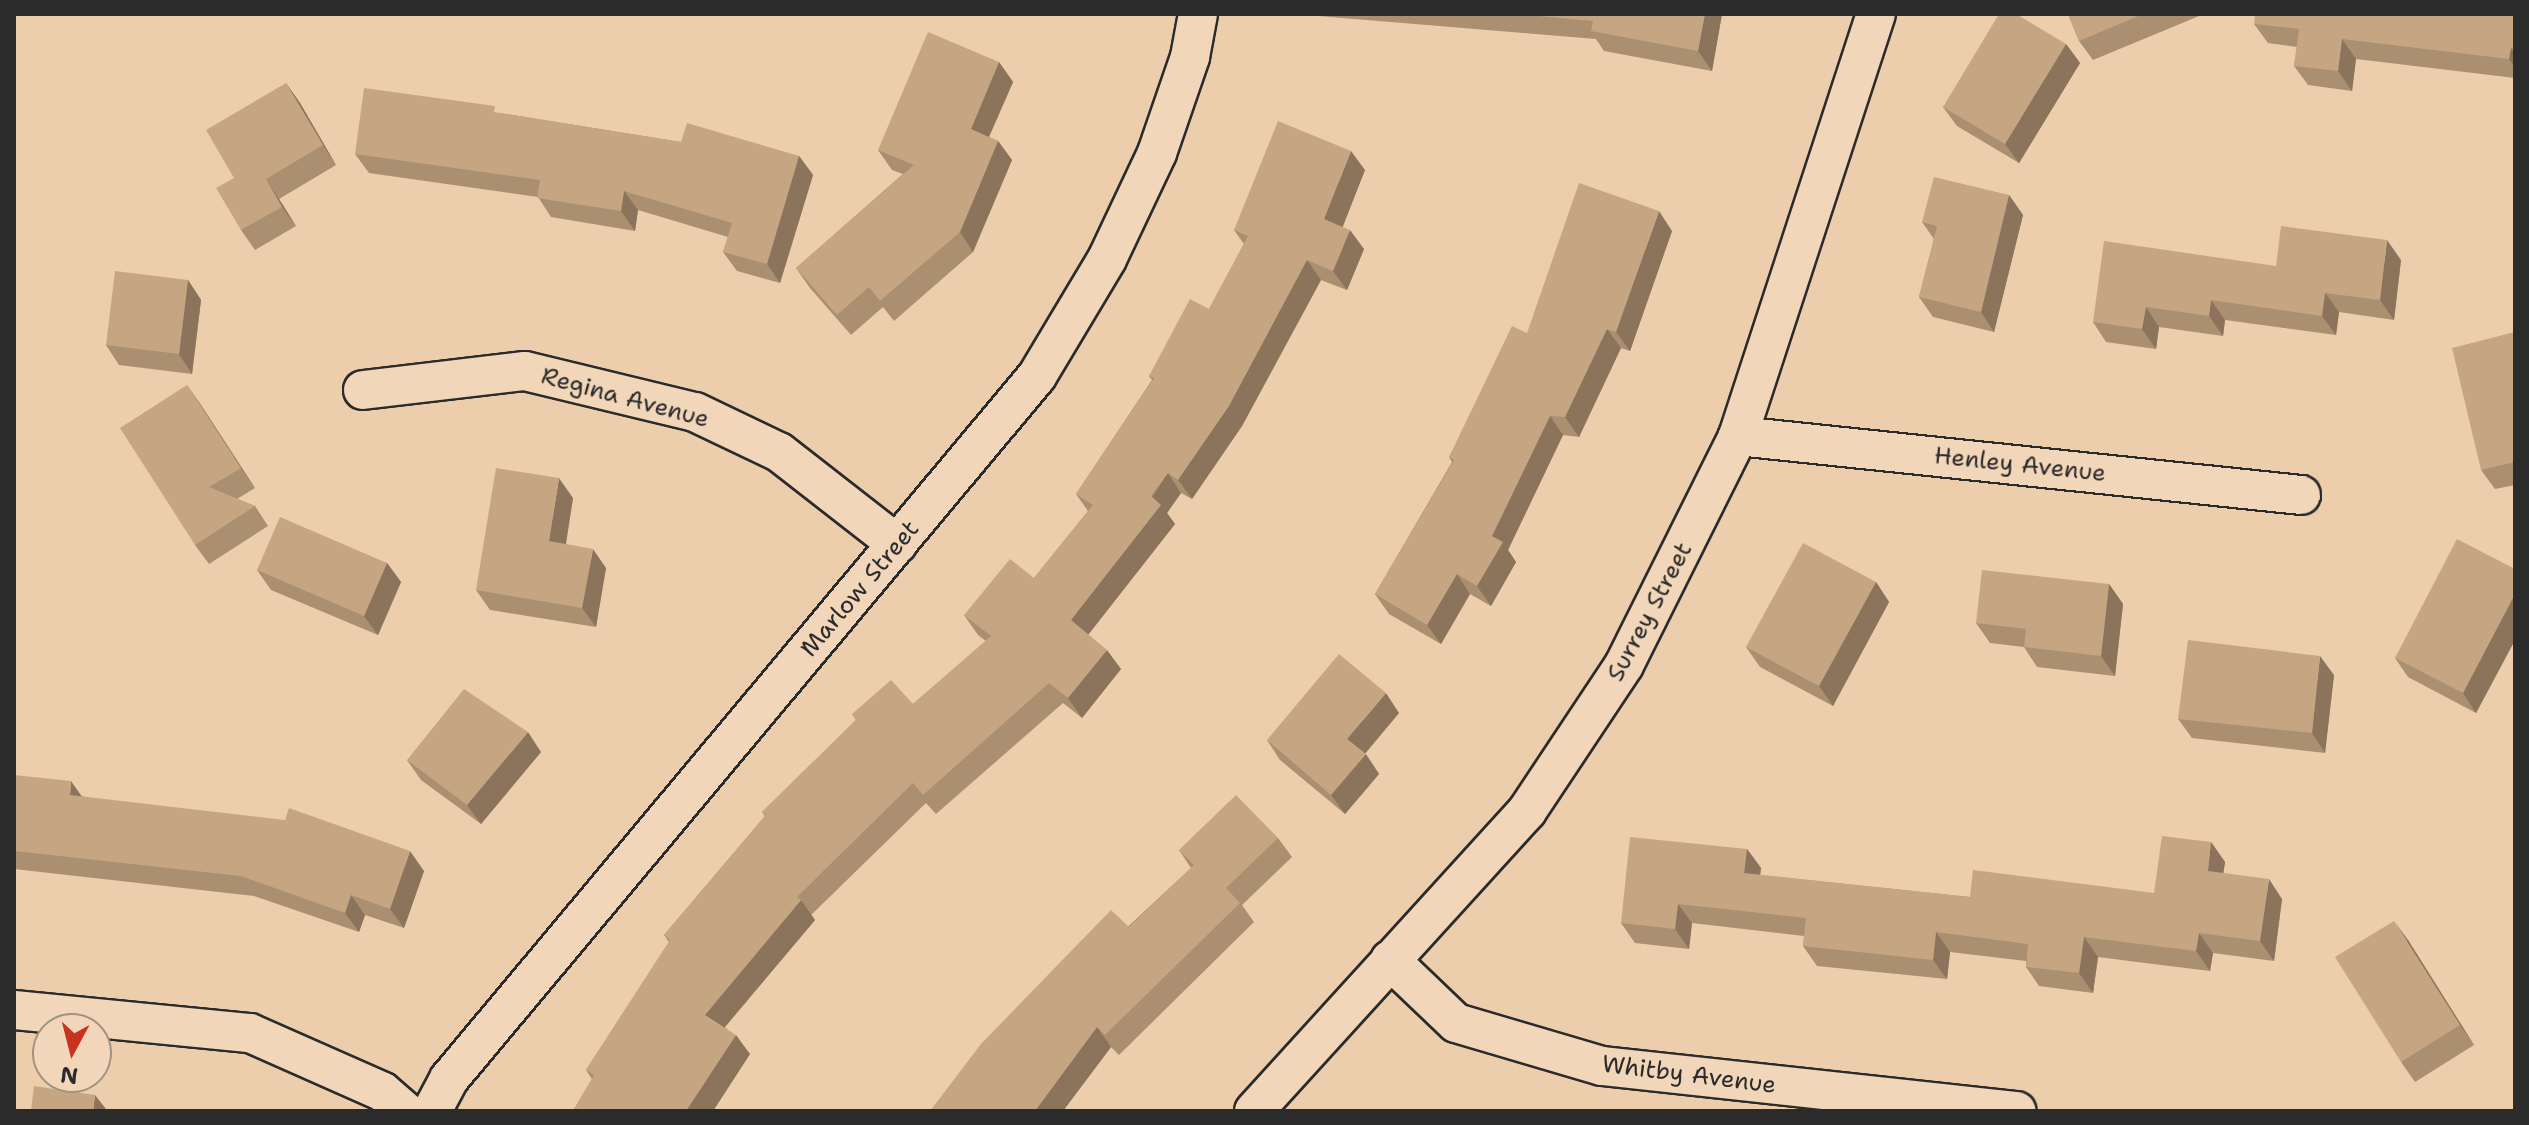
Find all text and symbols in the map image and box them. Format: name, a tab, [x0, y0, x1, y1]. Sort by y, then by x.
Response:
street label: Regina Avenue	[538, 362, 712, 434]
street label: Henley Avenue	[1933, 442, 2107, 488]
street label: Marlow Street	[795, 515, 925, 663]
street label: Surrey Street	[1601, 538, 1699, 686]
north arrow	[32, 1013, 112, 1093]
street label: Whitby Avenue	[1600, 1050, 1778, 1100]
text: N	[59, 1060, 80, 1091]

